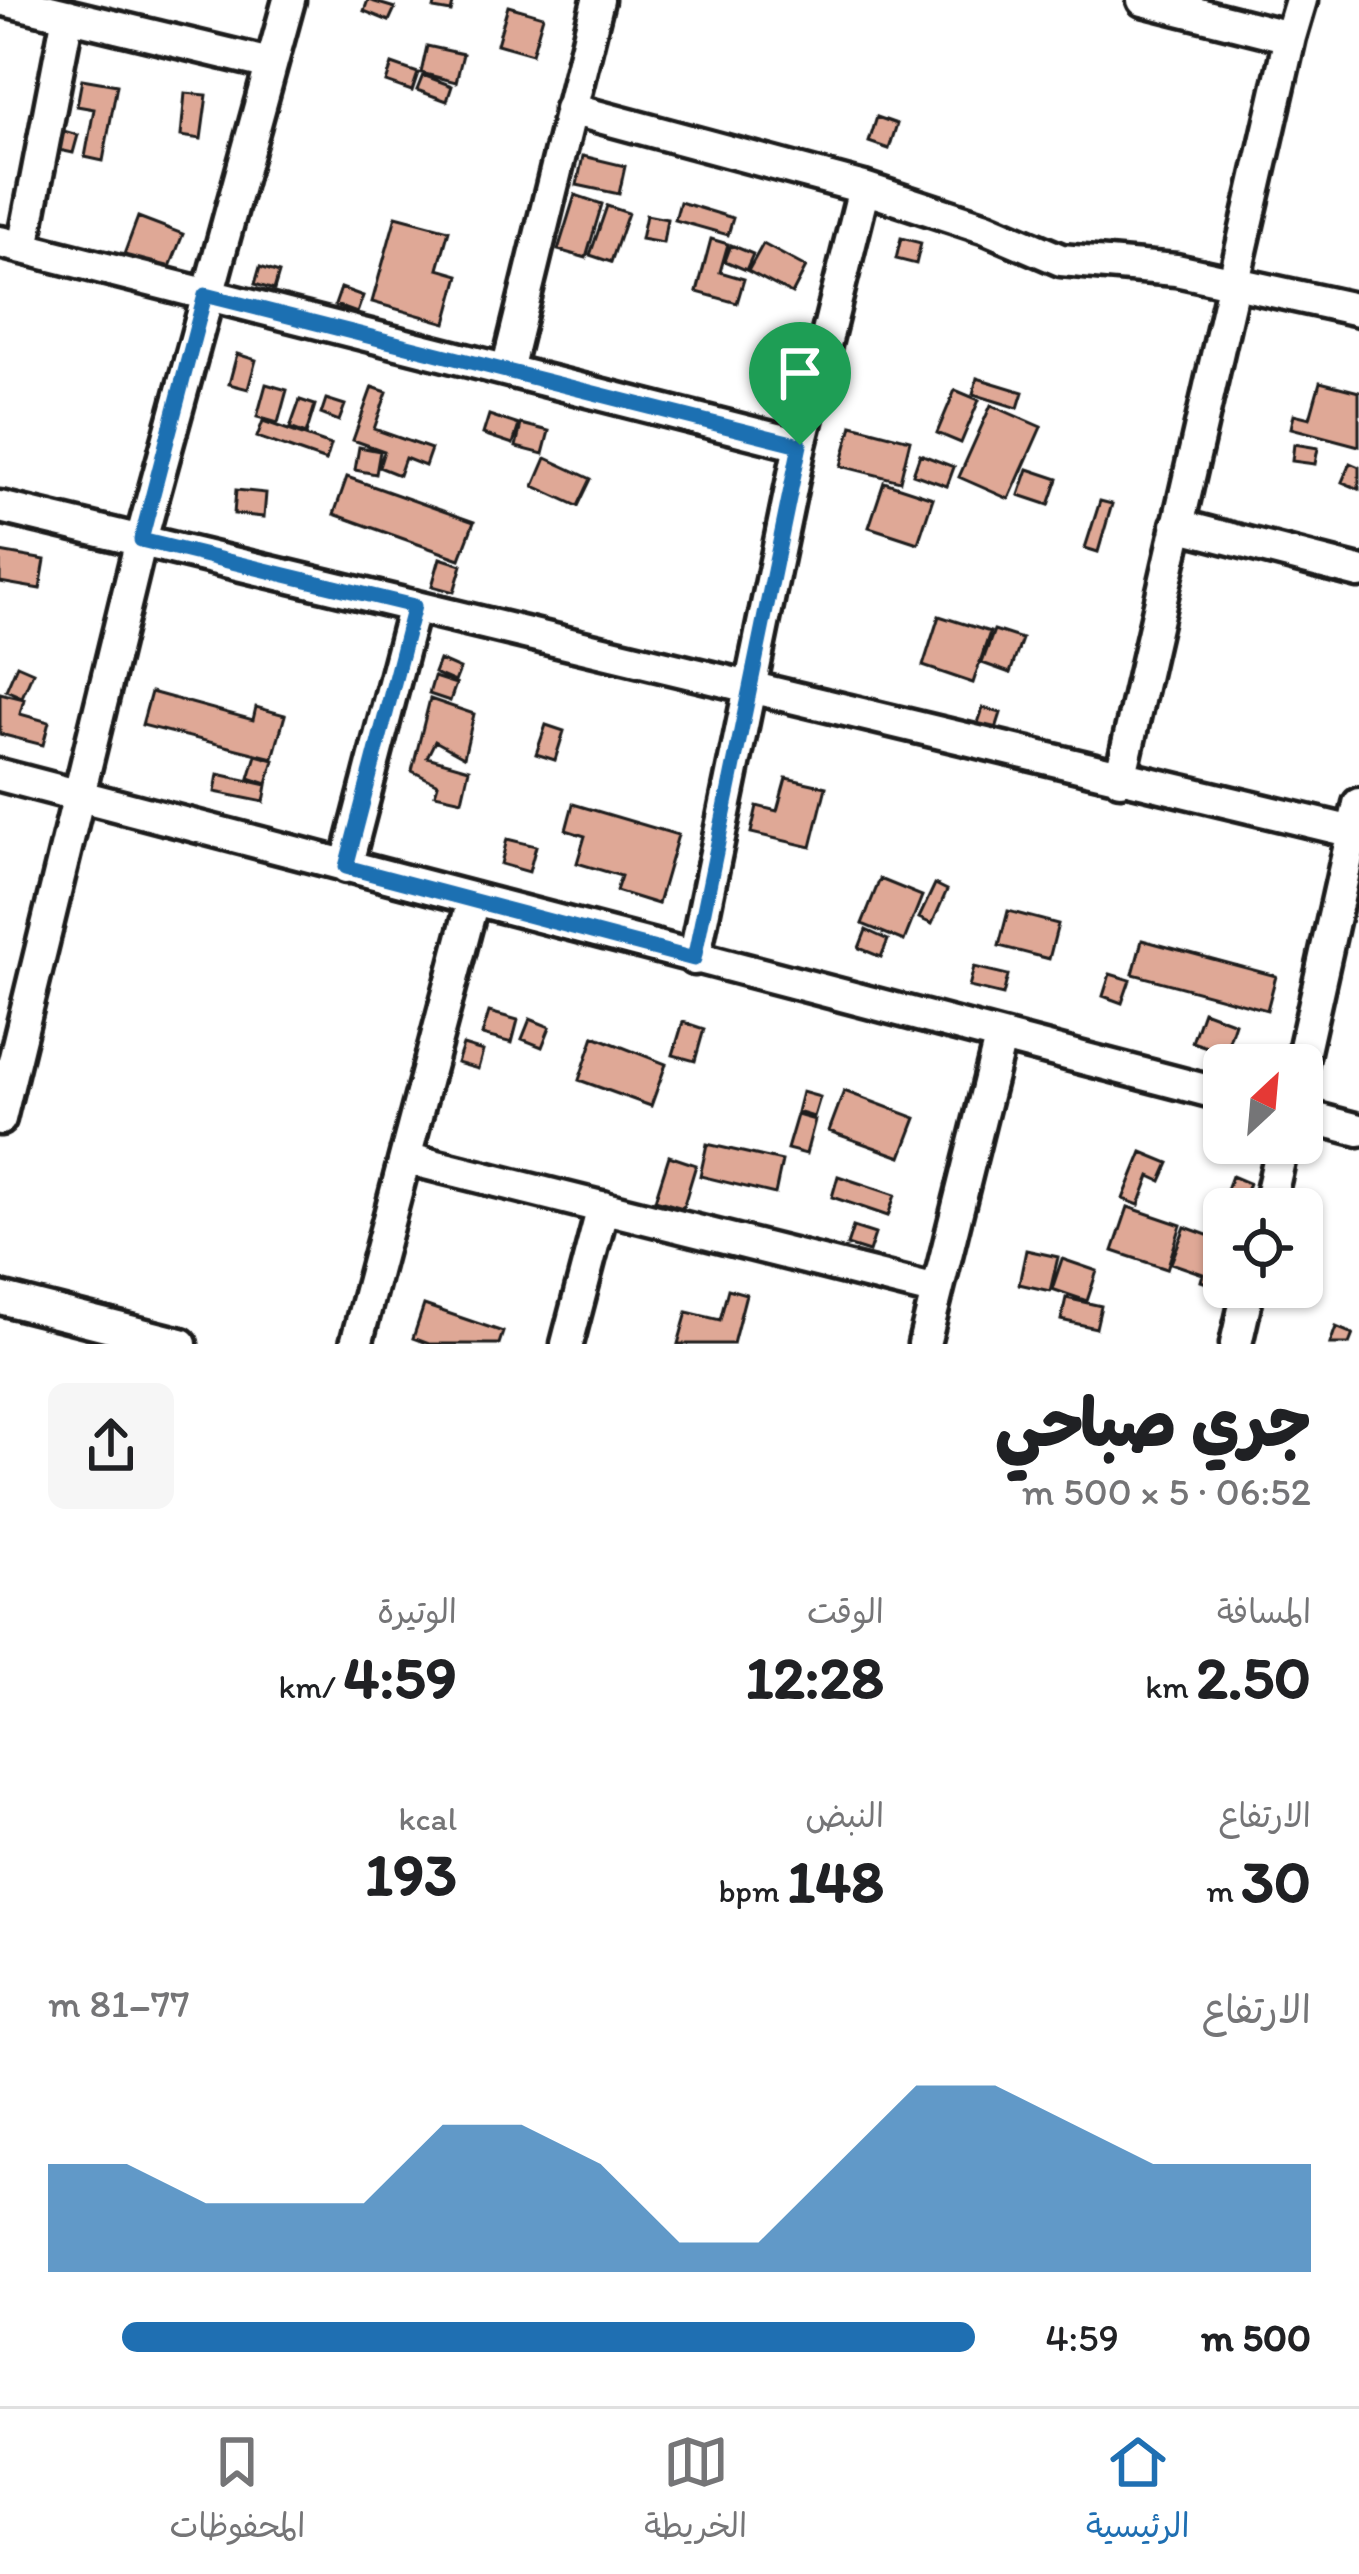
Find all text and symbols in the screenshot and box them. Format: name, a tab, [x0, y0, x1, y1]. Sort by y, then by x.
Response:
pin	[749, 322, 851, 445]
icon: arrive	[767, 340, 833, 406]
north arrow	[1203, 1044, 1323, 1164]
map controls	[1203, 1044, 1323, 1308]
button: locate	[1203, 1188, 1323, 1308]
button: share	[48, 1383, 174, 1509]
text: جري صباحي	[995, 1383, 1311, 1463]
text: 06:52 · 5 × 500 m	[1022, 1468, 1311, 1515]
text: الوتيرة	[377, 1592, 457, 1631]
text: الوقت	[807, 1592, 884, 1631]
text: المسافة	[1217, 1592, 1311, 1631]
text: 4:59	[343, 1641, 457, 1713]
text: 12:28	[745, 1641, 884, 1713]
text: 2.50	[1196, 1641, 1311, 1713]
text: /km	[278, 1667, 343, 1706]
text: km	[1145, 1667, 1196, 1706]
text: النبض	[805, 1796, 884, 1835]
text: الارتفاع	[1218, 1796, 1311, 1835]
text: kcal	[398, 1799, 457, 1838]
text: 193	[365, 1838, 457, 1910]
text: 148	[787, 1845, 884, 1917]
text: 30	[1241, 1845, 1311, 1917]
text: bpm	[719, 1871, 787, 1910]
text: m	[1206, 1871, 1241, 1910]
text: 77–81 m	[48, 1980, 190, 2027]
text: الارتفاع	[1202, 1986, 1311, 2033]
text: 4:59	[1045, 2314, 1119, 2361]
text: 500 m	[1201, 2314, 1311, 2361]
tab: المحفوظات	[169, 2429, 305, 2555]
tab: الخريطة	[644, 2429, 747, 2555]
tab: الرئيسية	[1086, 2429, 1190, 2555]

